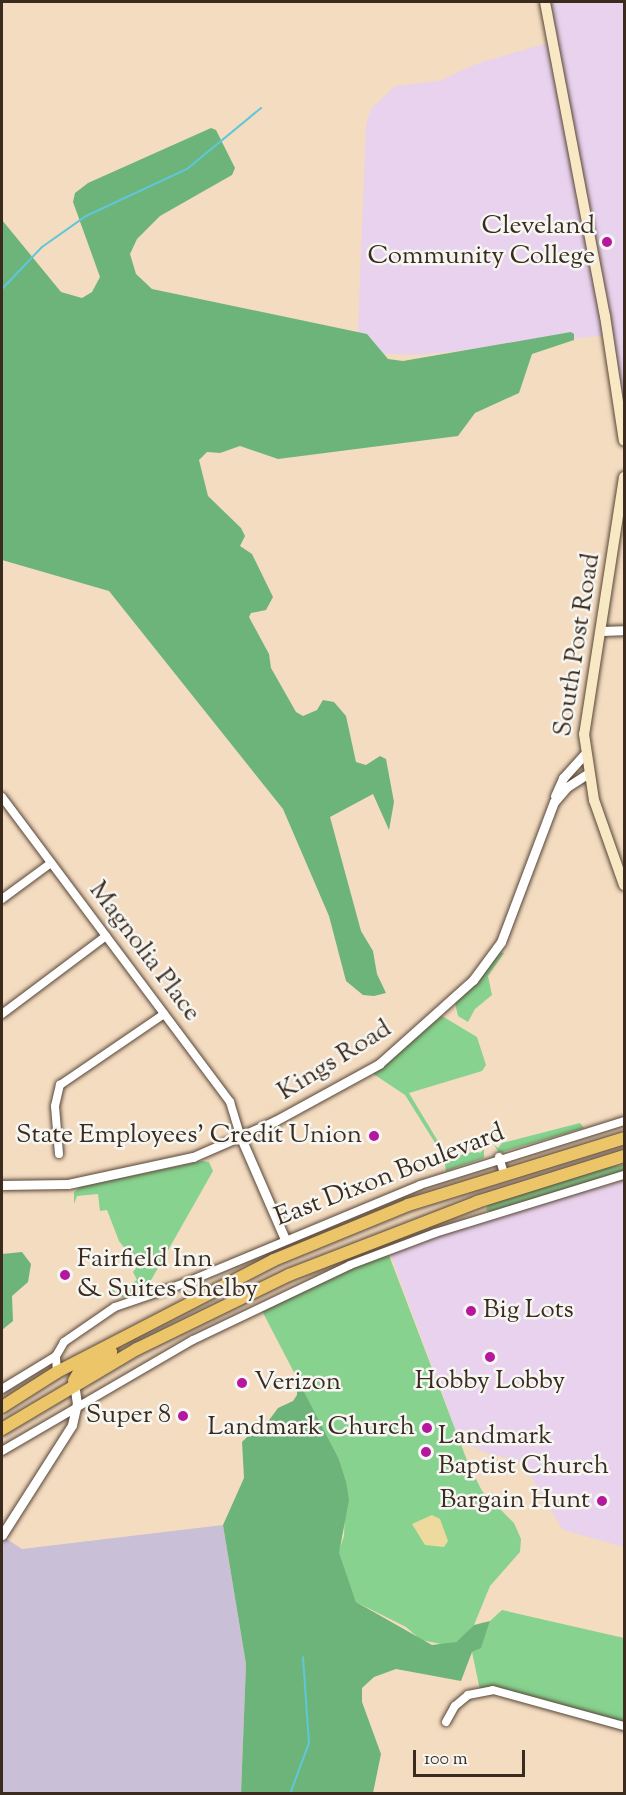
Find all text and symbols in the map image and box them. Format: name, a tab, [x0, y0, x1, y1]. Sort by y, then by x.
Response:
place label: Cleveland Community College	[367, 211, 595, 272]
marker: Cleveland Community College	[600, 235, 614, 249]
street label: South Post Road	[548, 551, 608, 739]
street label: Magnolia Place	[81, 876, 207, 1028]
street label: Kings Road	[272, 1014, 398, 1108]
street label: East Dixon Boulevard	[271, 1118, 509, 1234]
place label: State Employees’ Credit Union	[16, 1120, 362, 1152]
marker: State Employees’ Credit Union	[367, 1129, 381, 1143]
place label: Fairfield Inn & Suites Shelby	[77, 1244, 258, 1306]
marker: Fairfield Inn & Suites Shelby	[58, 1268, 72, 1282]
place label: Big Lots	[483, 1295, 574, 1327]
marker: Big Lots	[464, 1304, 478, 1318]
marker: Hobby Lobby	[483, 1350, 497, 1364]
place label: Hobby Lobby	[415, 1366, 565, 1398]
place label: Verizon	[254, 1367, 341, 1399]
marker: Verizon	[235, 1376, 249, 1390]
place label: Super 8	[86, 1400, 171, 1432]
marker: Super 8	[176, 1409, 190, 1423]
place label: Landmark Church	[207, 1412, 415, 1444]
marker: Landmark Church	[420, 1421, 434, 1435]
place label: Landmark Baptist Church	[438, 1421, 609, 1482]
marker: Landmark Baptist Church	[419, 1445, 433, 1459]
place label: Bargain Hunt	[440, 1485, 590, 1517]
marker: Bargain Hunt	[595, 1494, 609, 1508]
scale bar	[416, 1738, 528, 1776]
text: 100 m	[424, 1747, 468, 1773]

